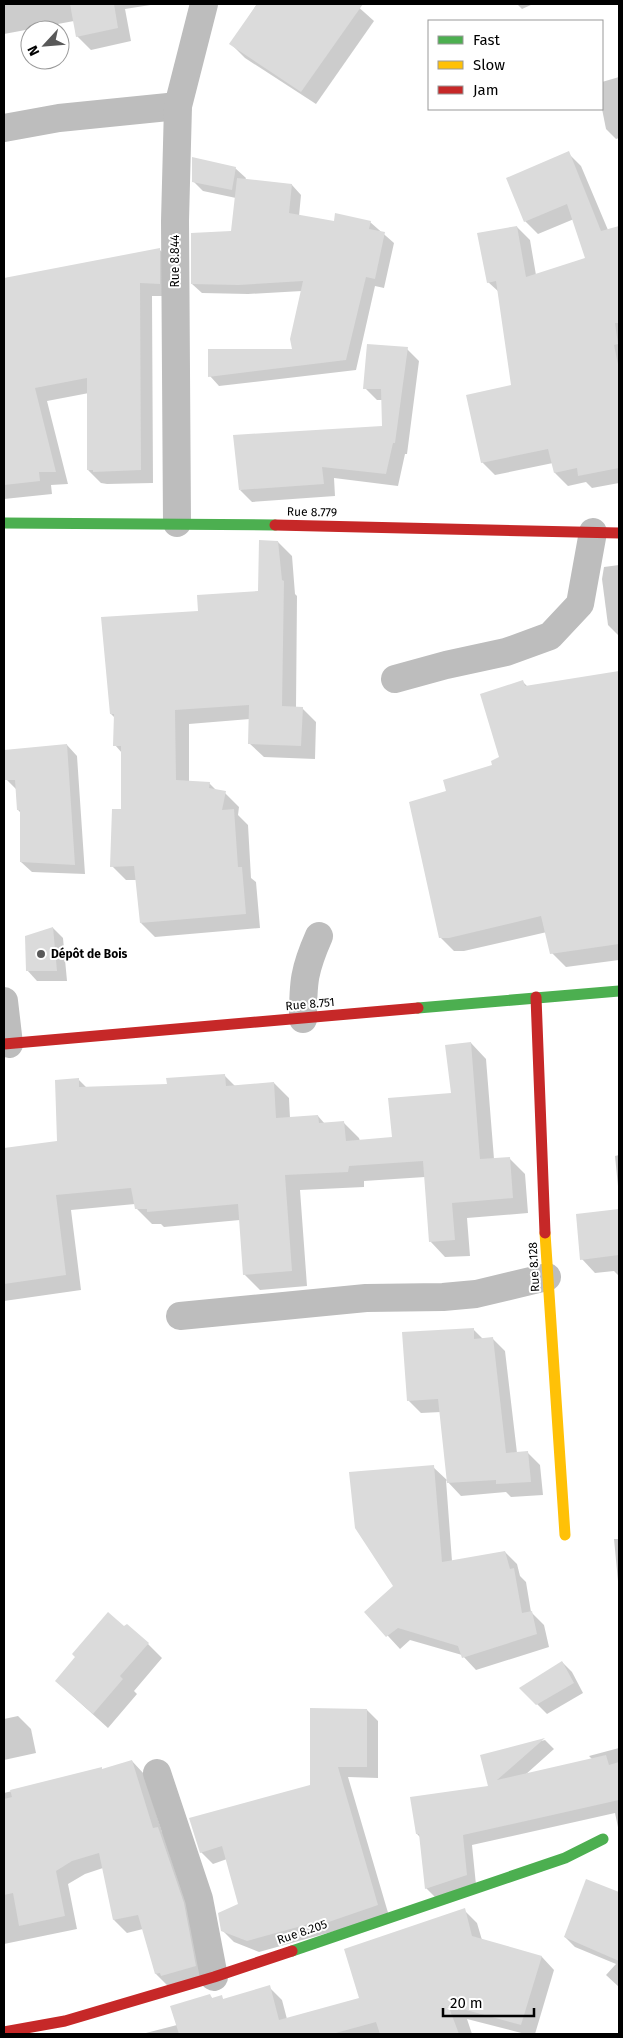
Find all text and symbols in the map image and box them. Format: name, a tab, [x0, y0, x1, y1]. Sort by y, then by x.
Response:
north arrow	[20, 20, 70, 70]
legend	[428, 20, 603, 110]
text: Fast	[473, 31, 500, 49]
text: N	[24, 43, 43, 58]
text: Slow	[473, 56, 505, 74]
text: Jam	[473, 81, 499, 99]
street label: Rue 8.844	[168, 234, 182, 287]
street label: Rue 8.779	[287, 505, 337, 519]
place label: Dépôt de Bois	[51, 947, 128, 961]
marker: Dépôt de Bois	[35, 948, 47, 960]
street label: Rue 8.751	[285, 995, 335, 1013]
street label: Rue 8.128	[526, 1241, 542, 1292]
street label: Rue 8.205	[275, 1917, 329, 1947]
scale bar	[443, 1986, 534, 2018]
text: 20 m	[450, 1994, 483, 2012]

